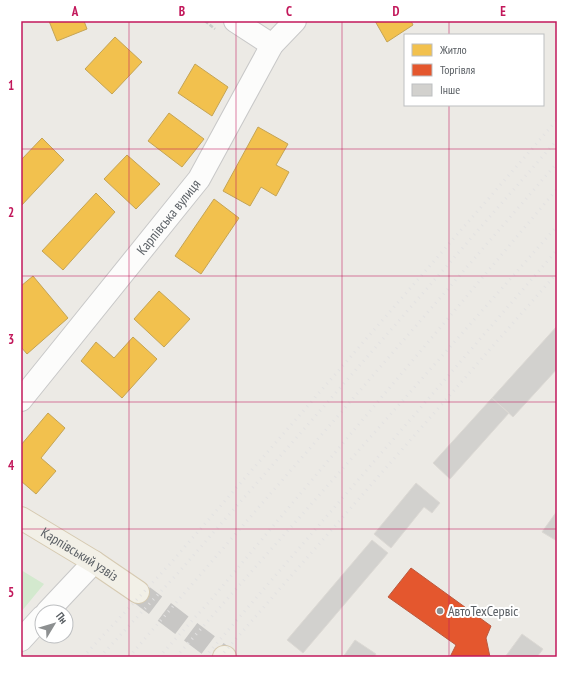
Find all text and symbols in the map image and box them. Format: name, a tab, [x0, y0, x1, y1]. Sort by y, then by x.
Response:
text: A	[71, 3, 79, 20]
text: B	[179, 3, 185, 20]
text: C	[286, 3, 292, 20]
text: D	[393, 3, 400, 20]
text: E	[500, 3, 506, 20]
legend	[404, 34, 544, 106]
text: Житло	[439, 42, 467, 57]
text: Торгівля	[440, 62, 475, 77]
text: 1	[8, 77, 14, 94]
text: Інше	[440, 82, 460, 97]
street label: Карпівська вулиця	[133, 176, 204, 258]
text: 2	[8, 204, 14, 221]
text: 3	[8, 331, 14, 348]
text: 4	[8, 457, 15, 474]
street label: Карпівський узвіз	[38, 523, 122, 585]
text: 5	[8, 584, 14, 601]
place label: АвтоТехСервіс	[448, 602, 518, 620]
north arrow	[34, 604, 74, 644]
marker: АвтоТехСервіс	[435, 606, 445, 616]
text: Пн	[53, 609, 71, 626]

